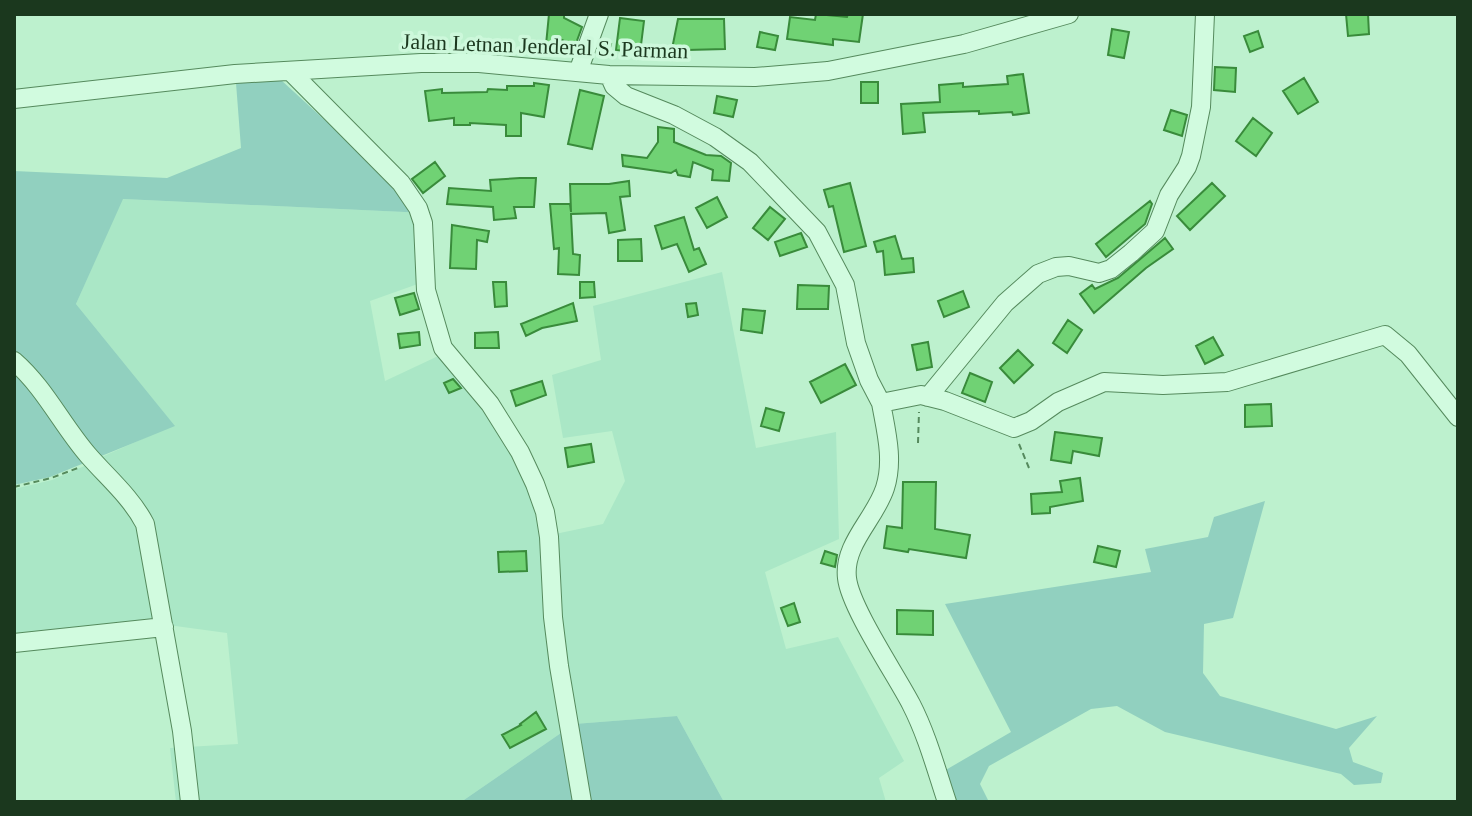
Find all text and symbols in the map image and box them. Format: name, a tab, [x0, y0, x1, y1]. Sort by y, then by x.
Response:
street label: Jalan Letnan Jenderal S. Parman	[401, 29, 689, 63]

